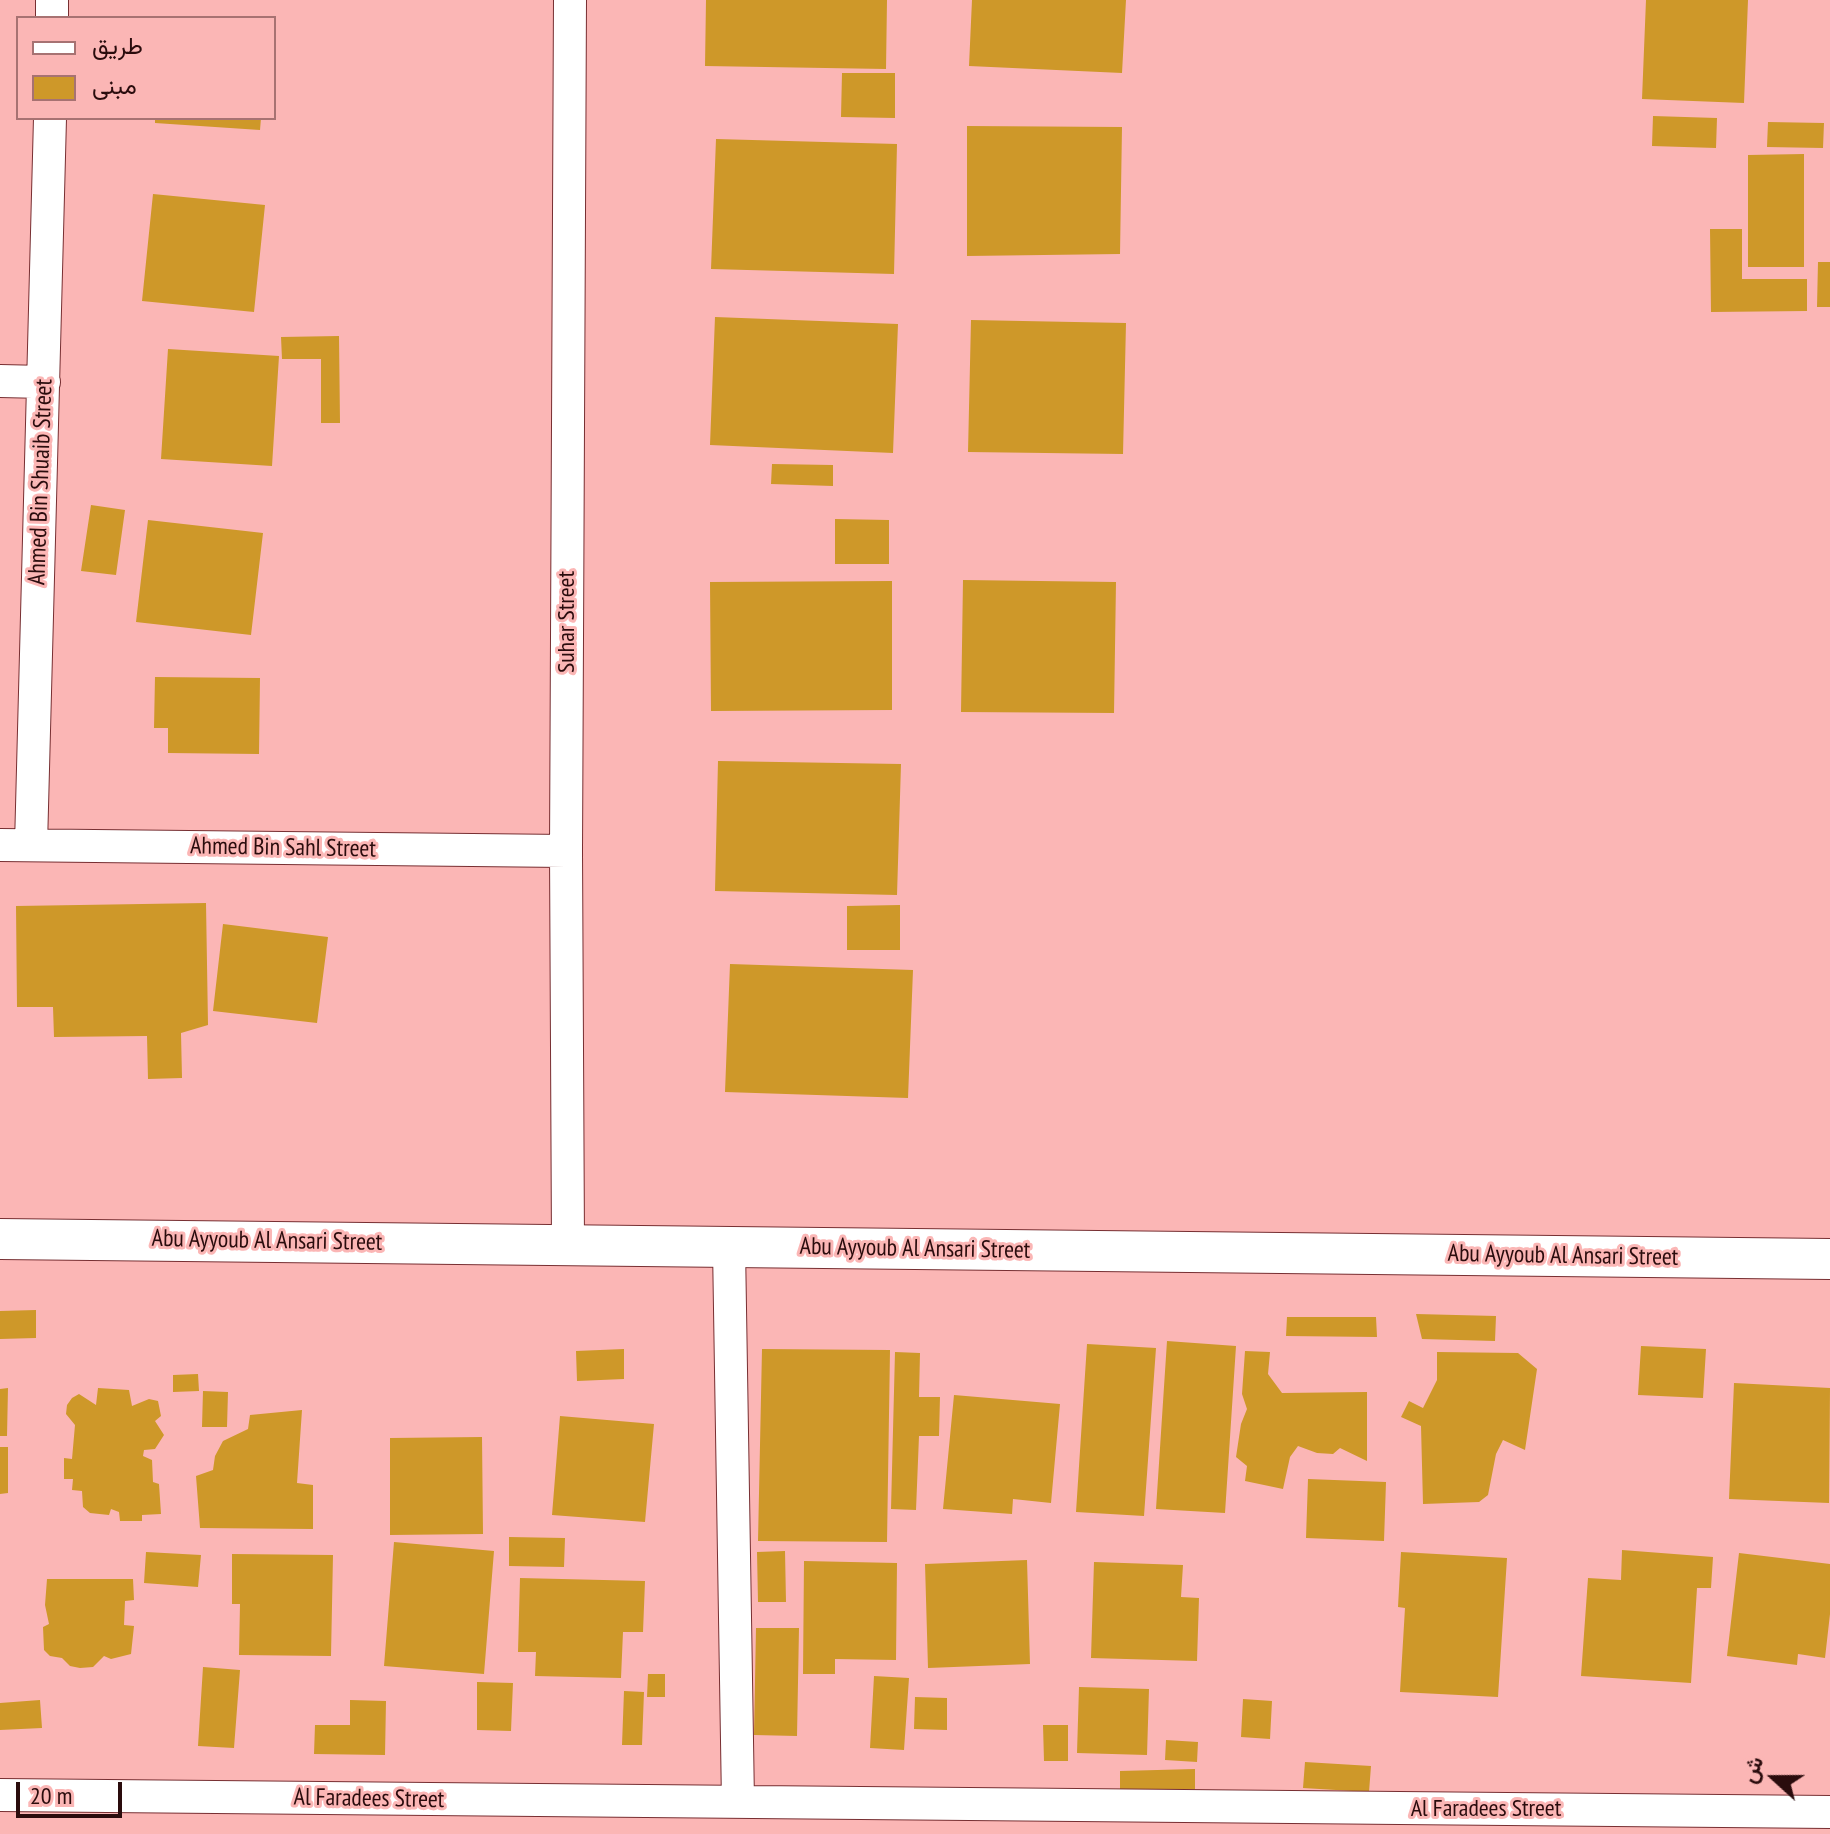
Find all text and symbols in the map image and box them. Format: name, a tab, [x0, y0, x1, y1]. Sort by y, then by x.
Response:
legend	[16, 16, 276, 120]
text: طريق	[92, 30, 143, 61]
text: مبنى	[92, 70, 137, 101]
street label: Ahmed Bin Shuaib Street	[23, 378, 59, 586]
street label: Suhar Street	[553, 571, 581, 673]
street label: Ahmed Bin Sahl Street	[190, 832, 376, 864]
street label: Abu Ayyoub Al Ansari Street	[151, 1225, 383, 1257]
street label: Abu Ayyoub Al Ansari Street	[799, 1233, 1031, 1265]
street label: Abu Ayyoub Al Ansari Street	[1447, 1240, 1679, 1272]
north arrow	[1734, 1738, 1814, 1818]
text: ش	[1734, 1752, 1769, 1787]
scale bar	[20, 1766, 126, 1816]
text: 20 m	[30, 1780, 72, 1811]
street label: Al Faradees Street	[293, 1783, 445, 1815]
street label: Al Faradees Street	[1411, 1795, 1561, 1823]

